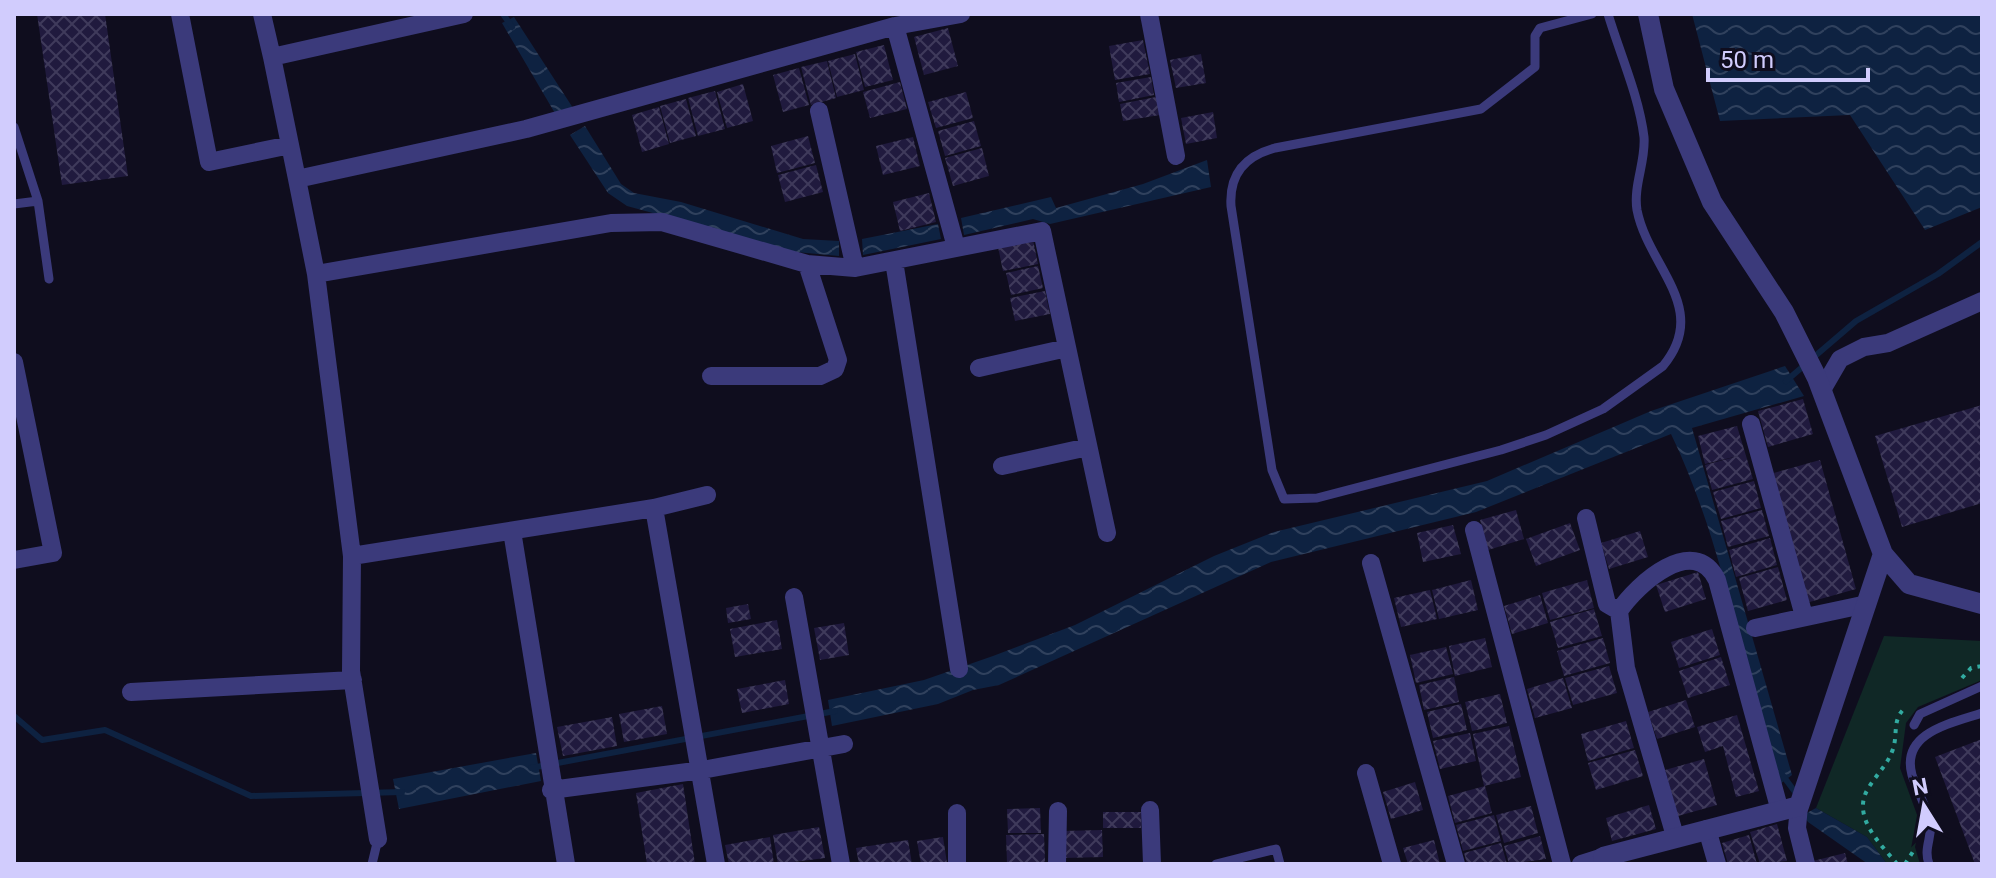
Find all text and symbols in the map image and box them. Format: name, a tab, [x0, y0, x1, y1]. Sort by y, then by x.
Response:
scale bar	[1708, 32, 1868, 82]
text: 50 m	[1720, 46, 1774, 74]
north arrow	[1884, 766, 1964, 846]
text: N	[1910, 773, 1930, 801]

